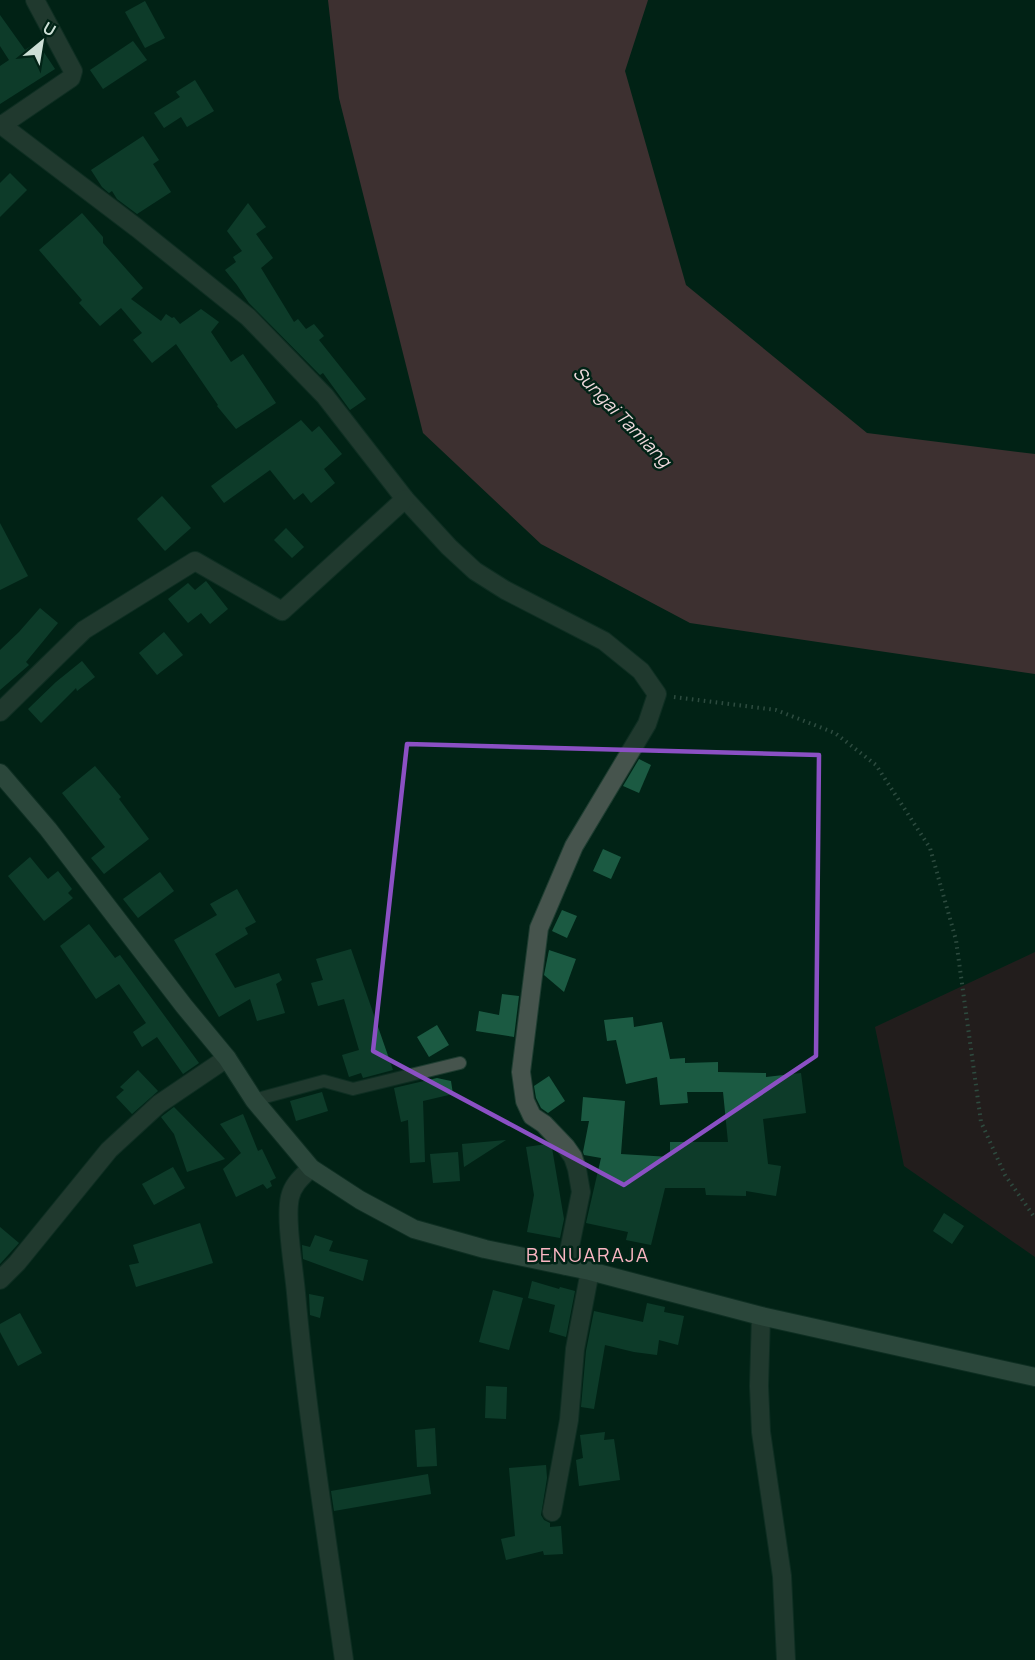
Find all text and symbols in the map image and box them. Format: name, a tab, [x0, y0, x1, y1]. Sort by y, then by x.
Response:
north arrow	[12, 12, 72, 72]
text: U	[39, 17, 60, 41]
water label: Sungai Tamiang	[569, 361, 678, 473]
district label: BENUARAJA	[526, 1241, 650, 1268]

